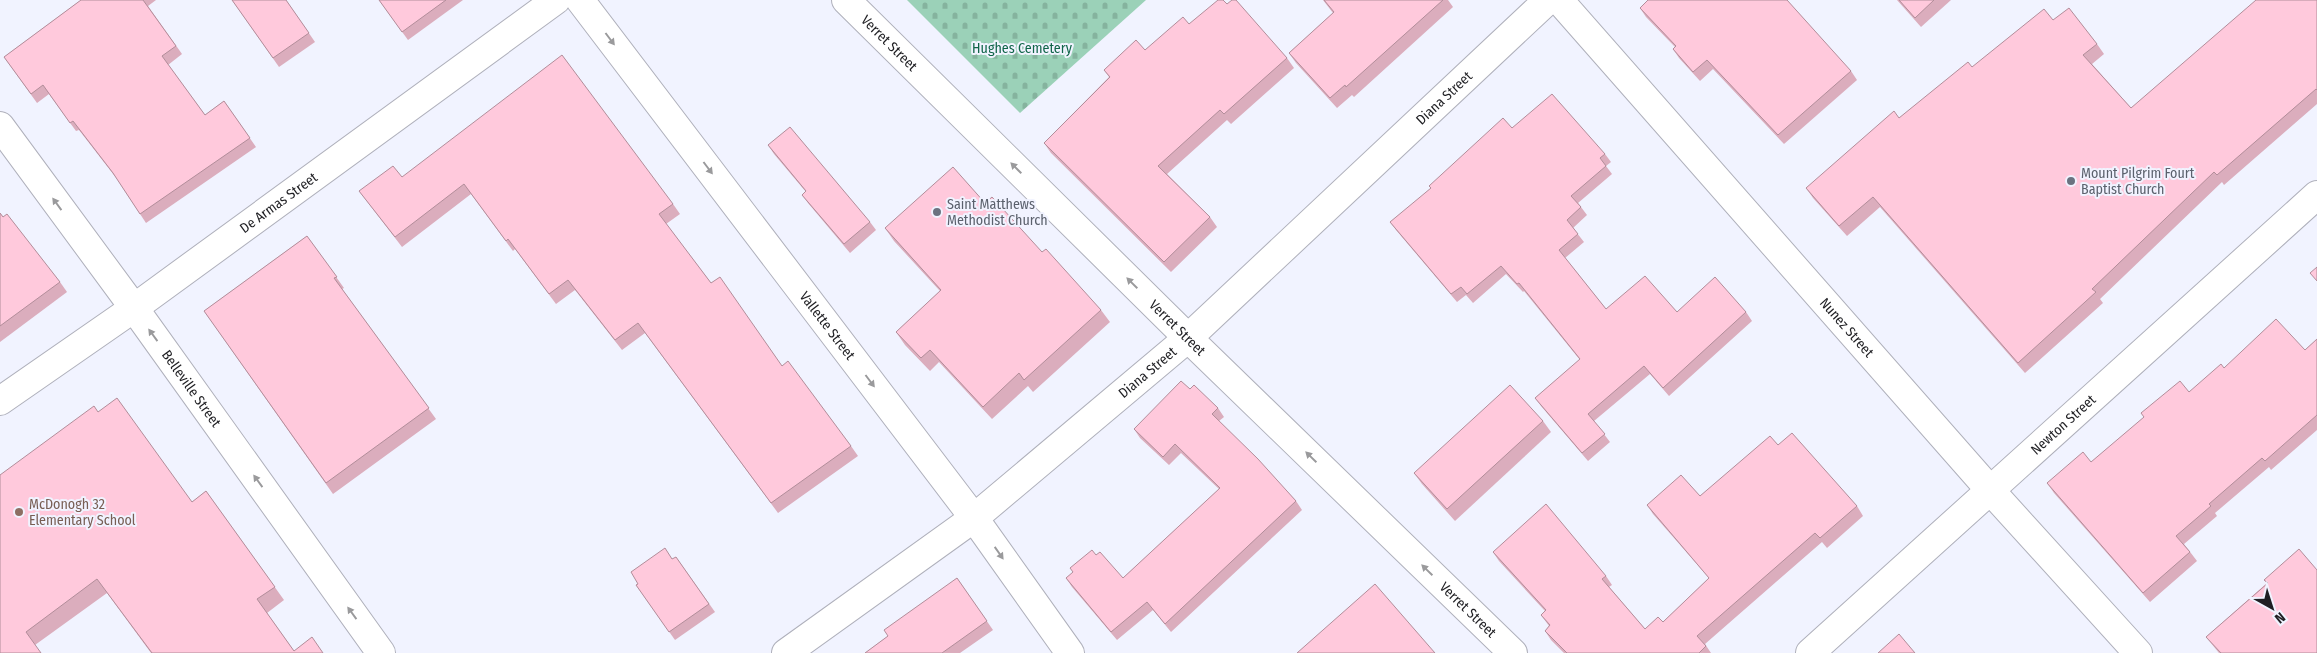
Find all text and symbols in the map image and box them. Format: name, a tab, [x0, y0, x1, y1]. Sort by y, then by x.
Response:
street label: Verret Street	[857, 12, 921, 75]
one-way arrow	[604, 32, 615, 45]
park label: Hughes Cemetery	[972, 40, 1073, 57]
street label: Diana Street	[1413, 68, 1476, 129]
one-way arrow	[703, 161, 713, 175]
one-way arrow	[1010, 163, 1022, 175]
place label: Mount Pilgrim Fourt Baptist Church	[2081, 165, 2195, 198]
street label: De Armas Street	[237, 169, 321, 237]
marker: Mount Pilgrim Fourt Baptist Church	[2065, 175, 2077, 187]
place label: Saint Matthews Methodist Church	[947, 196, 1048, 229]
one-way arrow	[52, 197, 62, 210]
marker: Saint Matthews Methodist Church	[931, 206, 943, 218]
one-way arrow	[1126, 277, 1138, 289]
street label: Vallette Street	[796, 288, 859, 364]
street label: Nunez Street	[1816, 295, 1877, 361]
street label: Verret Street	[1145, 296, 1209, 360]
one-way arrow	[148, 328, 158, 342]
street label: Diana Street	[1115, 343, 1180, 402]
street label: Belleville Street	[158, 347, 225, 431]
one-way arrow	[865, 374, 875, 388]
street label: Newton Street	[2027, 391, 2100, 458]
one-way arrow	[1305, 451, 1317, 463]
one-way arrow	[253, 474, 263, 488]
place label: McDonogh 32 Elementary School	[29, 496, 136, 529]
marker: McDonogh 32 Elementary School	[13, 506, 25, 518]
one-way arrow	[994, 546, 1004, 560]
one-way arrow	[1422, 564, 1434, 576]
street label: Verret Street	[1436, 579, 1500, 641]
north arrow	[2247, 583, 2297, 633]
one-way arrow	[347, 606, 357, 620]
text: N	[2271, 608, 2288, 627]

